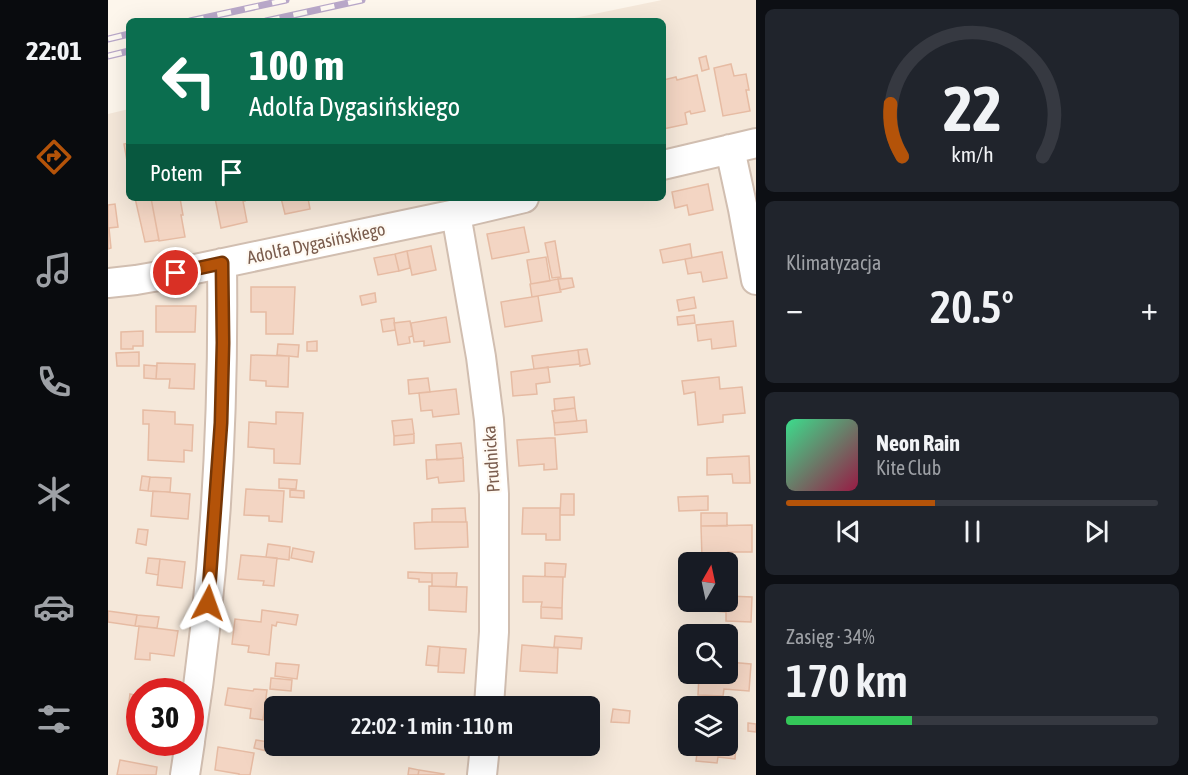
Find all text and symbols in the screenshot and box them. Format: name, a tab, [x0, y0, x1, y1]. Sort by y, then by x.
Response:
text: 22:01	[26, 35, 82, 66]
text: 100 m	[249, 41, 344, 89]
icon: left	[150, 42, 228, 120]
text: 22	[943, 73, 1001, 144]
text: Adolfa Dygasińskiego	[249, 91, 460, 122]
icon: directions	[33, 136, 75, 178]
text: km/h	[951, 143, 993, 168]
icon: arrive	[215, 156, 248, 189]
text: Potem	[150, 160, 203, 186]
street label: Adolfa Dygasińskiego	[245, 218, 387, 268]
pin	[150, 247, 201, 298]
icon: music	[33, 249, 75, 291]
text: Klimatyzacja	[786, 251, 881, 274]
icon: arrive	[159, 256, 192, 289]
text: 20.5°	[930, 281, 1014, 333]
text: −	[786, 289, 803, 327]
text: +	[1141, 289, 1158, 327]
icon: phone	[33, 361, 75, 403]
street label: Prudnicka	[478, 425, 504, 493]
text: Neon Rain	[876, 430, 960, 456]
text: Kite Club	[876, 456, 941, 479]
icon: climate	[33, 473, 75, 515]
icon: previous	[832, 515, 865, 548]
icon: pause	[956, 515, 989, 548]
icon: next	[1080, 515, 1113, 548]
north arrow	[678, 552, 738, 612]
map controls	[678, 552, 738, 756]
position arrow	[176, 571, 240, 635]
icon: car	[33, 586, 75, 628]
button: search	[678, 624, 738, 684]
text: Zasięg · 34%	[786, 625, 875, 648]
text: 170 km	[786, 655, 908, 707]
speed limit sign: 30	[126, 678, 204, 756]
button: layers	[678, 696, 738, 756]
icon: filters	[33, 698, 75, 740]
text: 22:02 · 1 min · 110 m	[351, 713, 513, 739]

